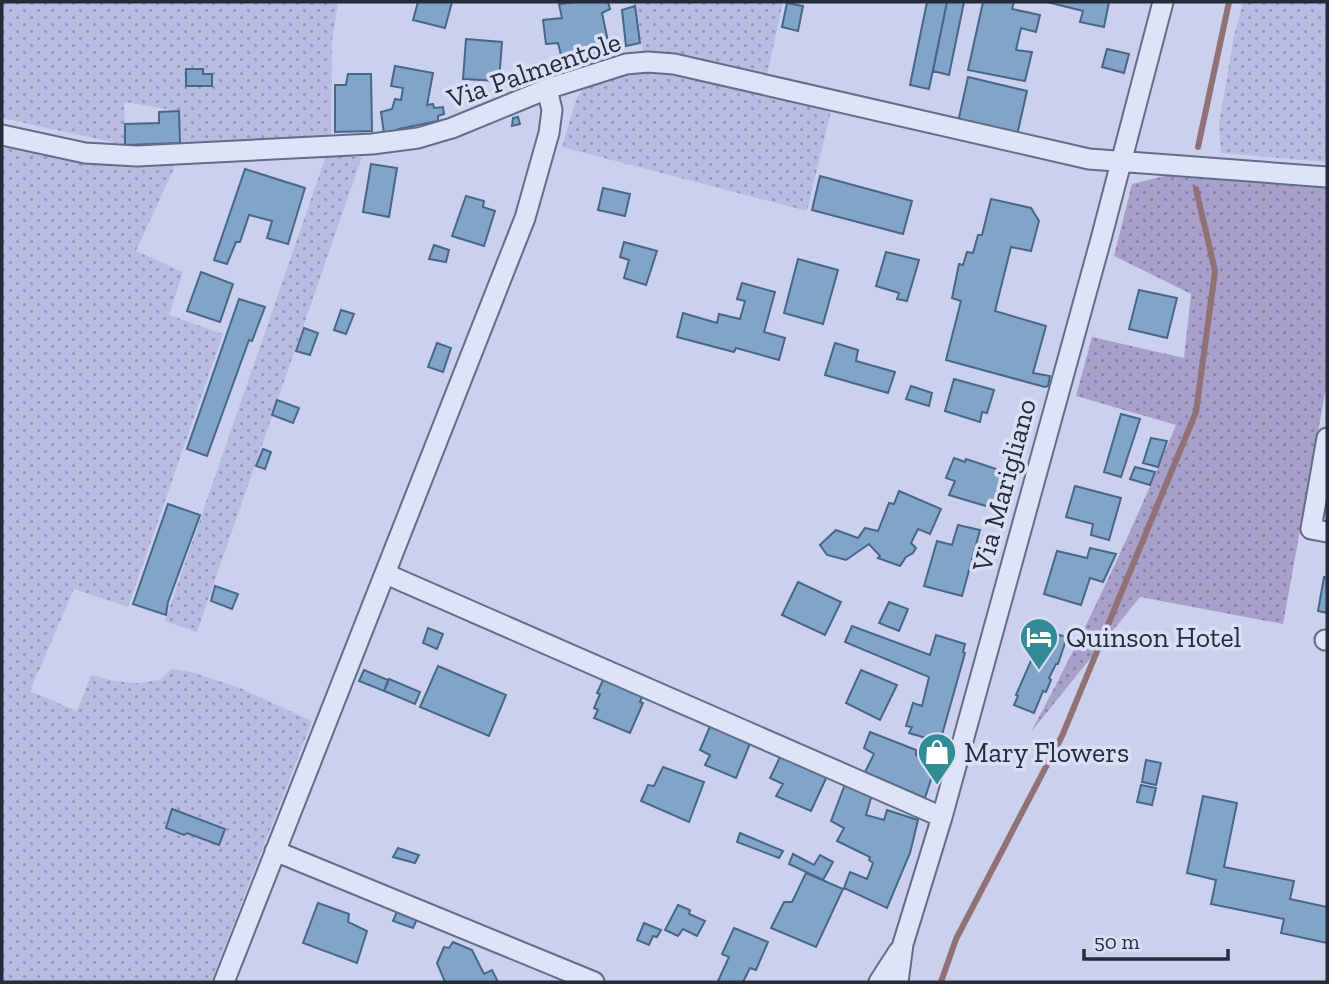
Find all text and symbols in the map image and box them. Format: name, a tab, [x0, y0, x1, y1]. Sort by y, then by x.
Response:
street label: Via Palmentole	[442, 25, 625, 115]
street label: Via Marigliano	[965, 395, 1043, 576]
hotel icon: Quinson Hotel	[1018, 616, 1060, 671]
place label: Quinson Hotel	[1066, 621, 1241, 654]
shop icon: Mary Flowers	[916, 731, 958, 786]
place label: Mary Flowers	[964, 736, 1129, 769]
scale bar	[1084, 918, 1228, 962]
text: 50 m	[1094, 929, 1140, 954]

